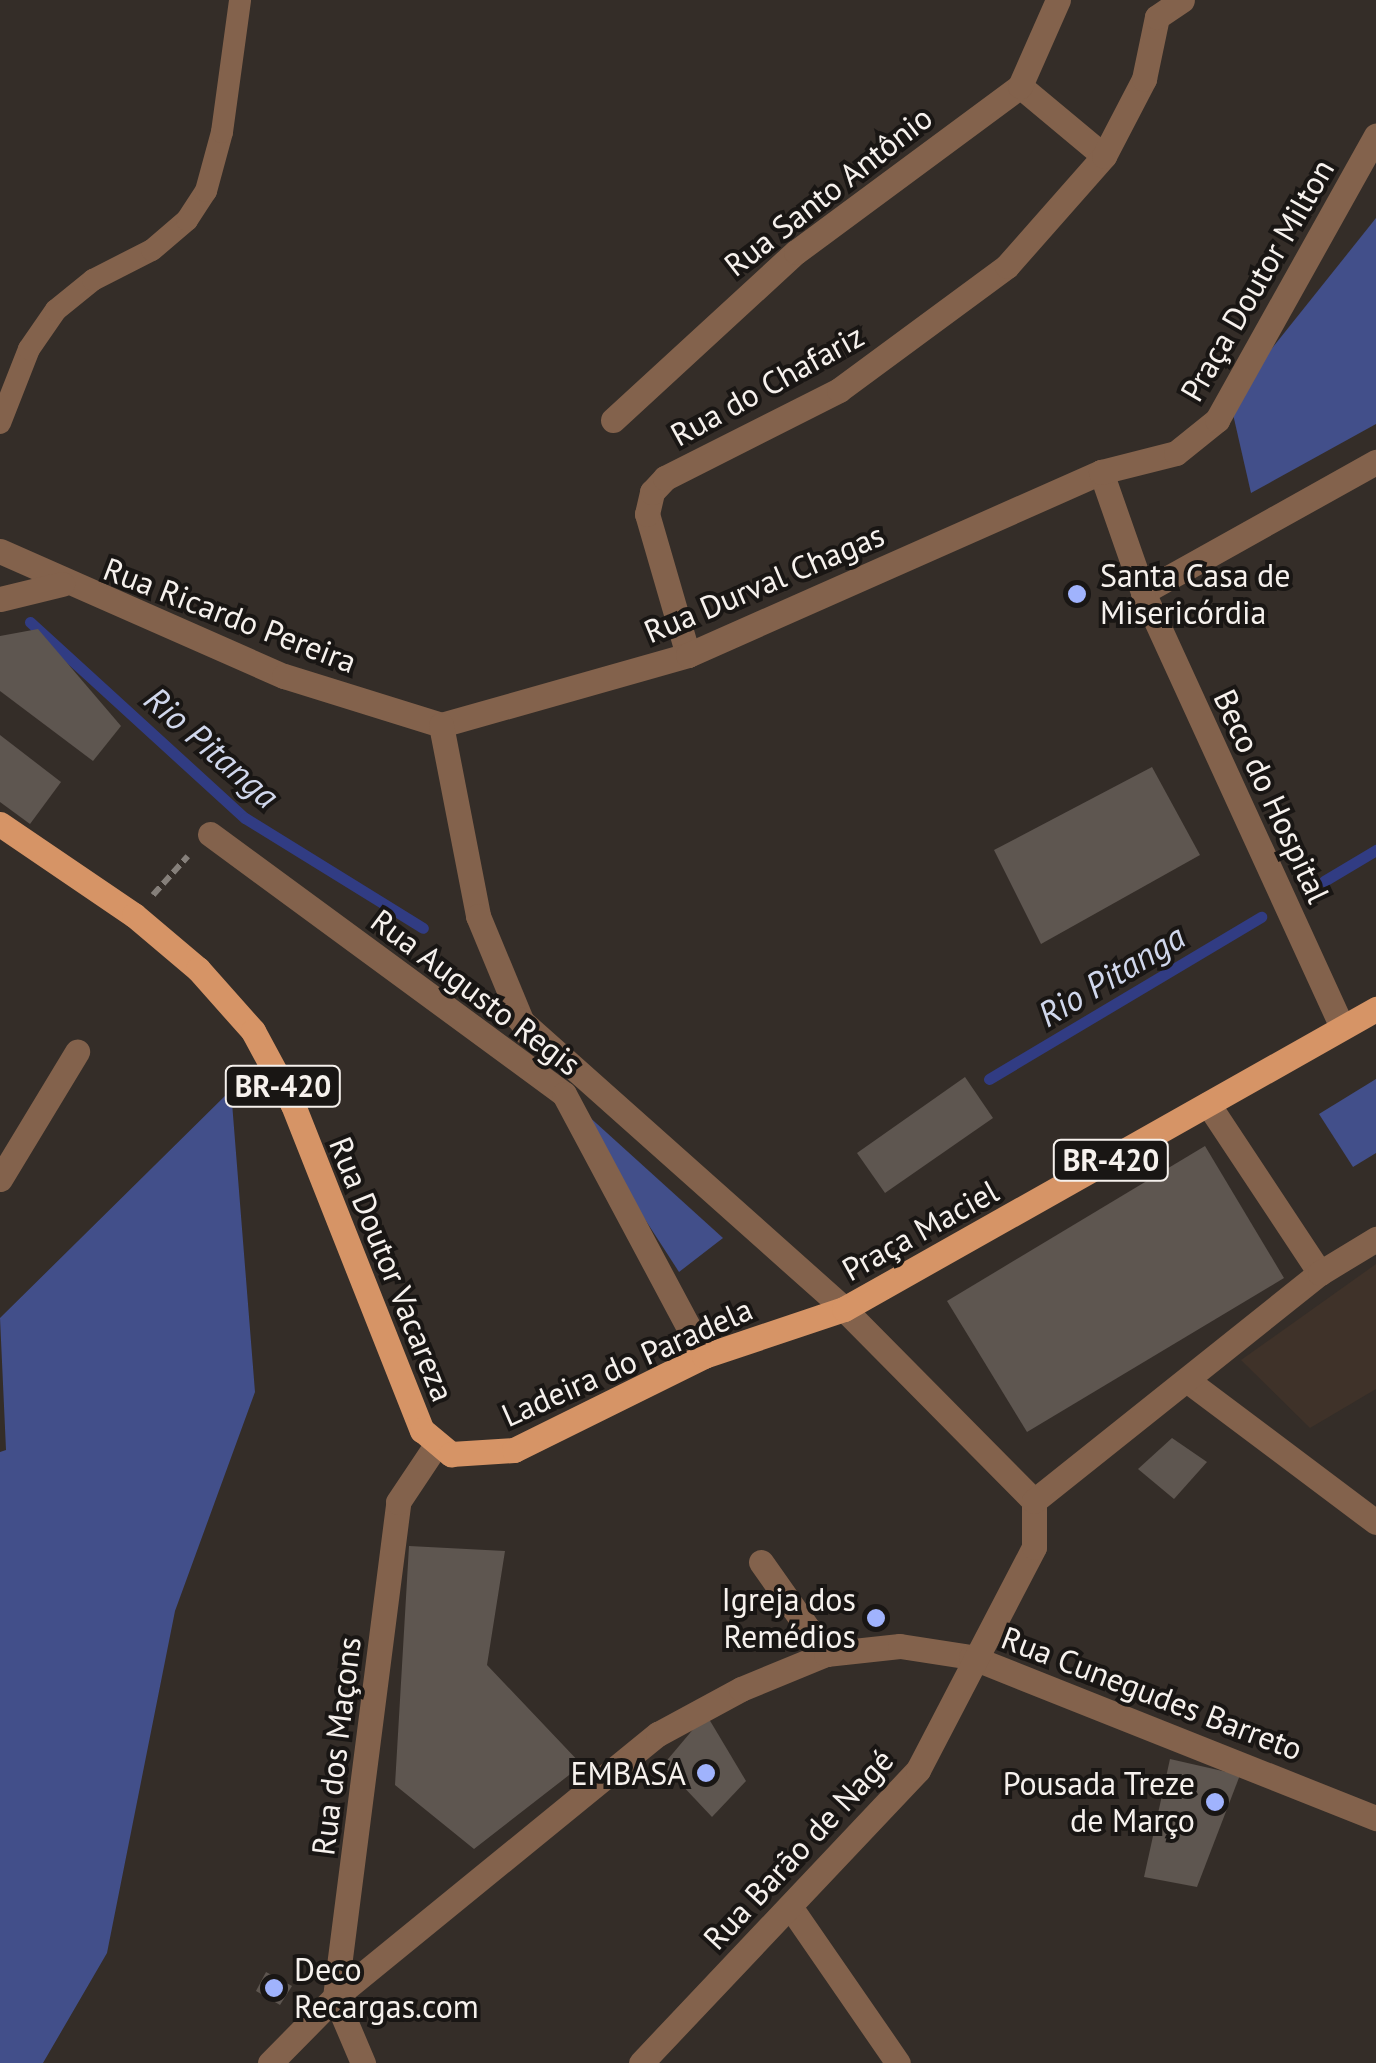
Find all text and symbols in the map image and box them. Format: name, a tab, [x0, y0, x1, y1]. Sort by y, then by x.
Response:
street label: Rua Santo Antônio	[716, 98, 940, 284]
street label: Praça Doutor Milton	[1172, 152, 1342, 408]
street label: Rua do Chafariz	[664, 316, 870, 454]
street label: Rua Durval Chagas	[638, 515, 890, 651]
street label: Rua Ricardo Pereira	[98, 549, 362, 681]
place label: Santa Casa de Misericórdia	[1100, 557, 1291, 632]
marker: Santa Casa de Misericórdia	[1064, 581, 1090, 607]
water label: Rio Pitanga	[136, 677, 288, 817]
street label: Beco do Hospital	[1206, 683, 1338, 909]
street label: Rua Augusto Regis	[363, 901, 589, 1083]
water label: Rio Pitanga	[1030, 915, 1192, 1035]
road number: BR-420	[223, 1061, 343, 1111]
street label: Rua Doutor Vacareza	[321, 1131, 463, 1407]
road number: BR-420	[1051, 1135, 1171, 1185]
street label: Praça Maciel	[835, 1171, 1005, 1289]
street label: Ladeira do Paradela	[496, 1290, 758, 1434]
place label: Igreja dos Remédios	[722, 1581, 856, 1656]
marker: Igreja dos Remédios	[865, 1607, 887, 1629]
street label: Rua Cunegudes Barreto	[996, 1618, 1308, 1768]
street label: Rua dos Maçons	[304, 1635, 368, 1857]
street label: Rua Barão de Nagé	[695, 1741, 901, 1957]
place label: EMBASA	[570, 1754, 686, 1792]
marker: EMBASA	[695, 1762, 717, 1784]
place label: Pousada Treze de Março	[1002, 1765, 1195, 1840]
marker: Pousada Treze de Março	[1204, 1791, 1226, 1813]
place label: Deco Recargas.com	[294, 1951, 479, 2026]
marker: Deco Recargas.com	[263, 1977, 285, 1999]

